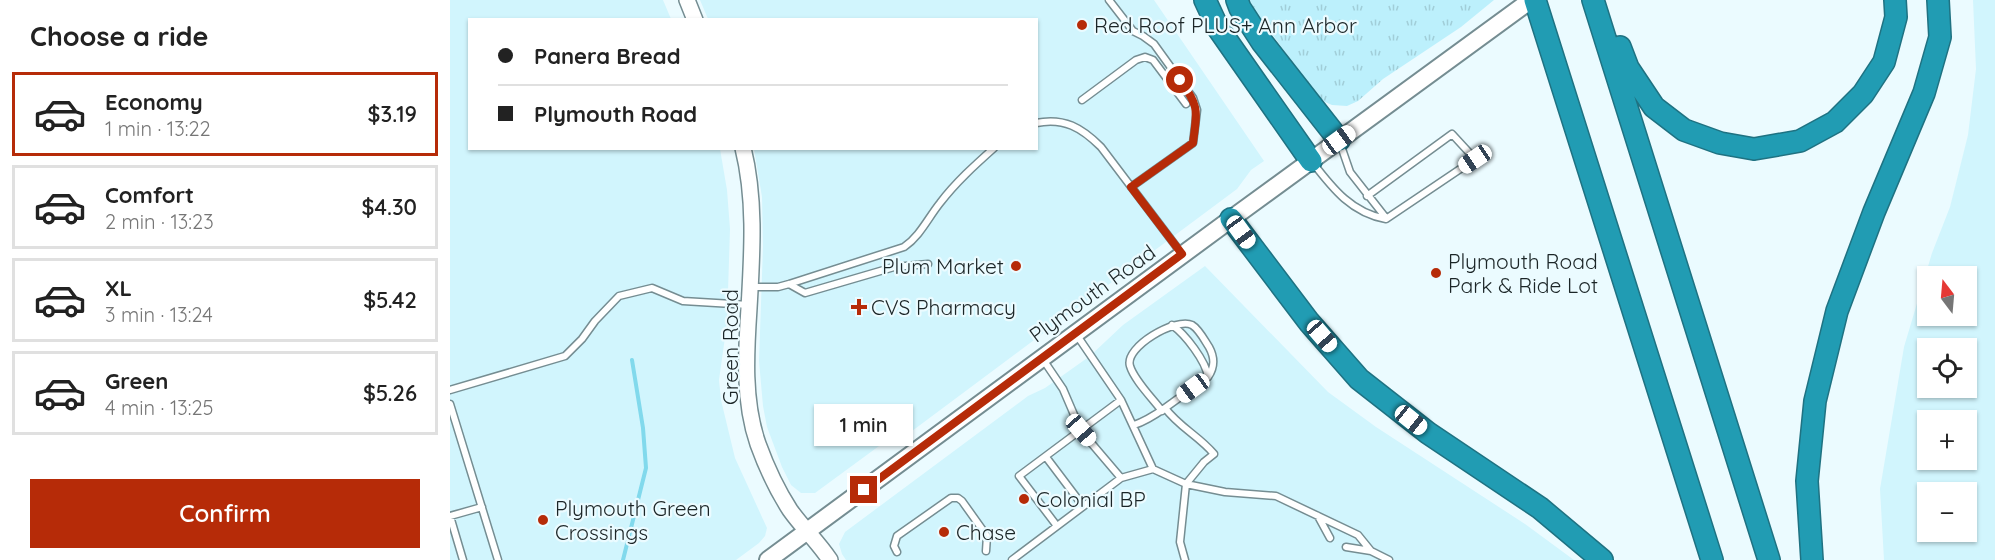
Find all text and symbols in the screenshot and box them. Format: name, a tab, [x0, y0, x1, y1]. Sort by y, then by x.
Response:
place label: Red Roof PLUS+ Ann Arbor	[1094, 12, 1357, 38]
marker: Red Roof PLUS+ Ann Arbor	[1075, 18, 1089, 32]
text: Choose a ride	[30, 19, 208, 53]
text: Panera Bread	[534, 42, 681, 70]
route start	[1166, 66, 1193, 93]
icon: car	[33, 87, 87, 141]
text: Economy	[105, 88, 203, 116]
text: $3.19	[368, 100, 417, 128]
text: Plymouth Road	[534, 100, 697, 128]
text: 1 min · 13:22	[105, 116, 211, 141]
car	[1319, 122, 1359, 158]
car	[1455, 141, 1495, 177]
icon: car	[33, 180, 87, 234]
text: Comfort	[105, 181, 194, 209]
text: $4.30	[362, 193, 417, 221]
text: 2 min · 13:23	[105, 209, 214, 234]
car	[1223, 212, 1259, 252]
street label: Plymouth Road	[1024, 239, 1160, 347]
place label: Plymouth Road Park & Ride Lot	[1448, 248, 1598, 298]
place label: Plum Market	[882, 253, 1004, 279]
marker: Plum Market	[1009, 259, 1023, 273]
marker: Plymouth Road Park & Ride Lot	[1429, 266, 1443, 280]
north arrow	[1917, 266, 1977, 326]
map controls	[1917, 266, 1977, 542]
icon: car	[33, 273, 87, 327]
text: XL	[105, 274, 132, 302]
text: $5.42	[363, 286, 417, 314]
street label: Green Road	[717, 289, 743, 405]
place label: CVS Pharmacy	[871, 294, 1016, 320]
marker: CVS Pharmacy	[852, 300, 866, 314]
text: 3 min · 13:24	[105, 302, 213, 327]
car	[1303, 317, 1341, 355]
button: locate	[1917, 338, 1977, 398]
icon: car	[33, 366, 87, 420]
text: Green	[105, 367, 168, 395]
car	[1173, 370, 1213, 406]
text: $5.26	[363, 379, 417, 407]
text: 4 min · 13:25	[105, 395, 214, 420]
car	[1391, 402, 1431, 438]
callout: 1 min	[814, 403, 914, 445]
button: +	[1917, 410, 1977, 470]
car	[1062, 411, 1100, 449]
text: 1 min	[840, 412, 887, 437]
route end	[850, 476, 877, 503]
button: Confirm	[30, 479, 420, 548]
button: −	[1917, 482, 1977, 542]
place label: Colonial BP	[1036, 486, 1146, 512]
marker: Colonial BP	[1017, 492, 1031, 506]
place label: Plymouth Green Crossings	[555, 495, 711, 545]
marker: Plymouth Green Crossings	[536, 513, 550, 527]
place label: Chase	[956, 519, 1016, 545]
marker: Chase	[937, 525, 951, 539]

